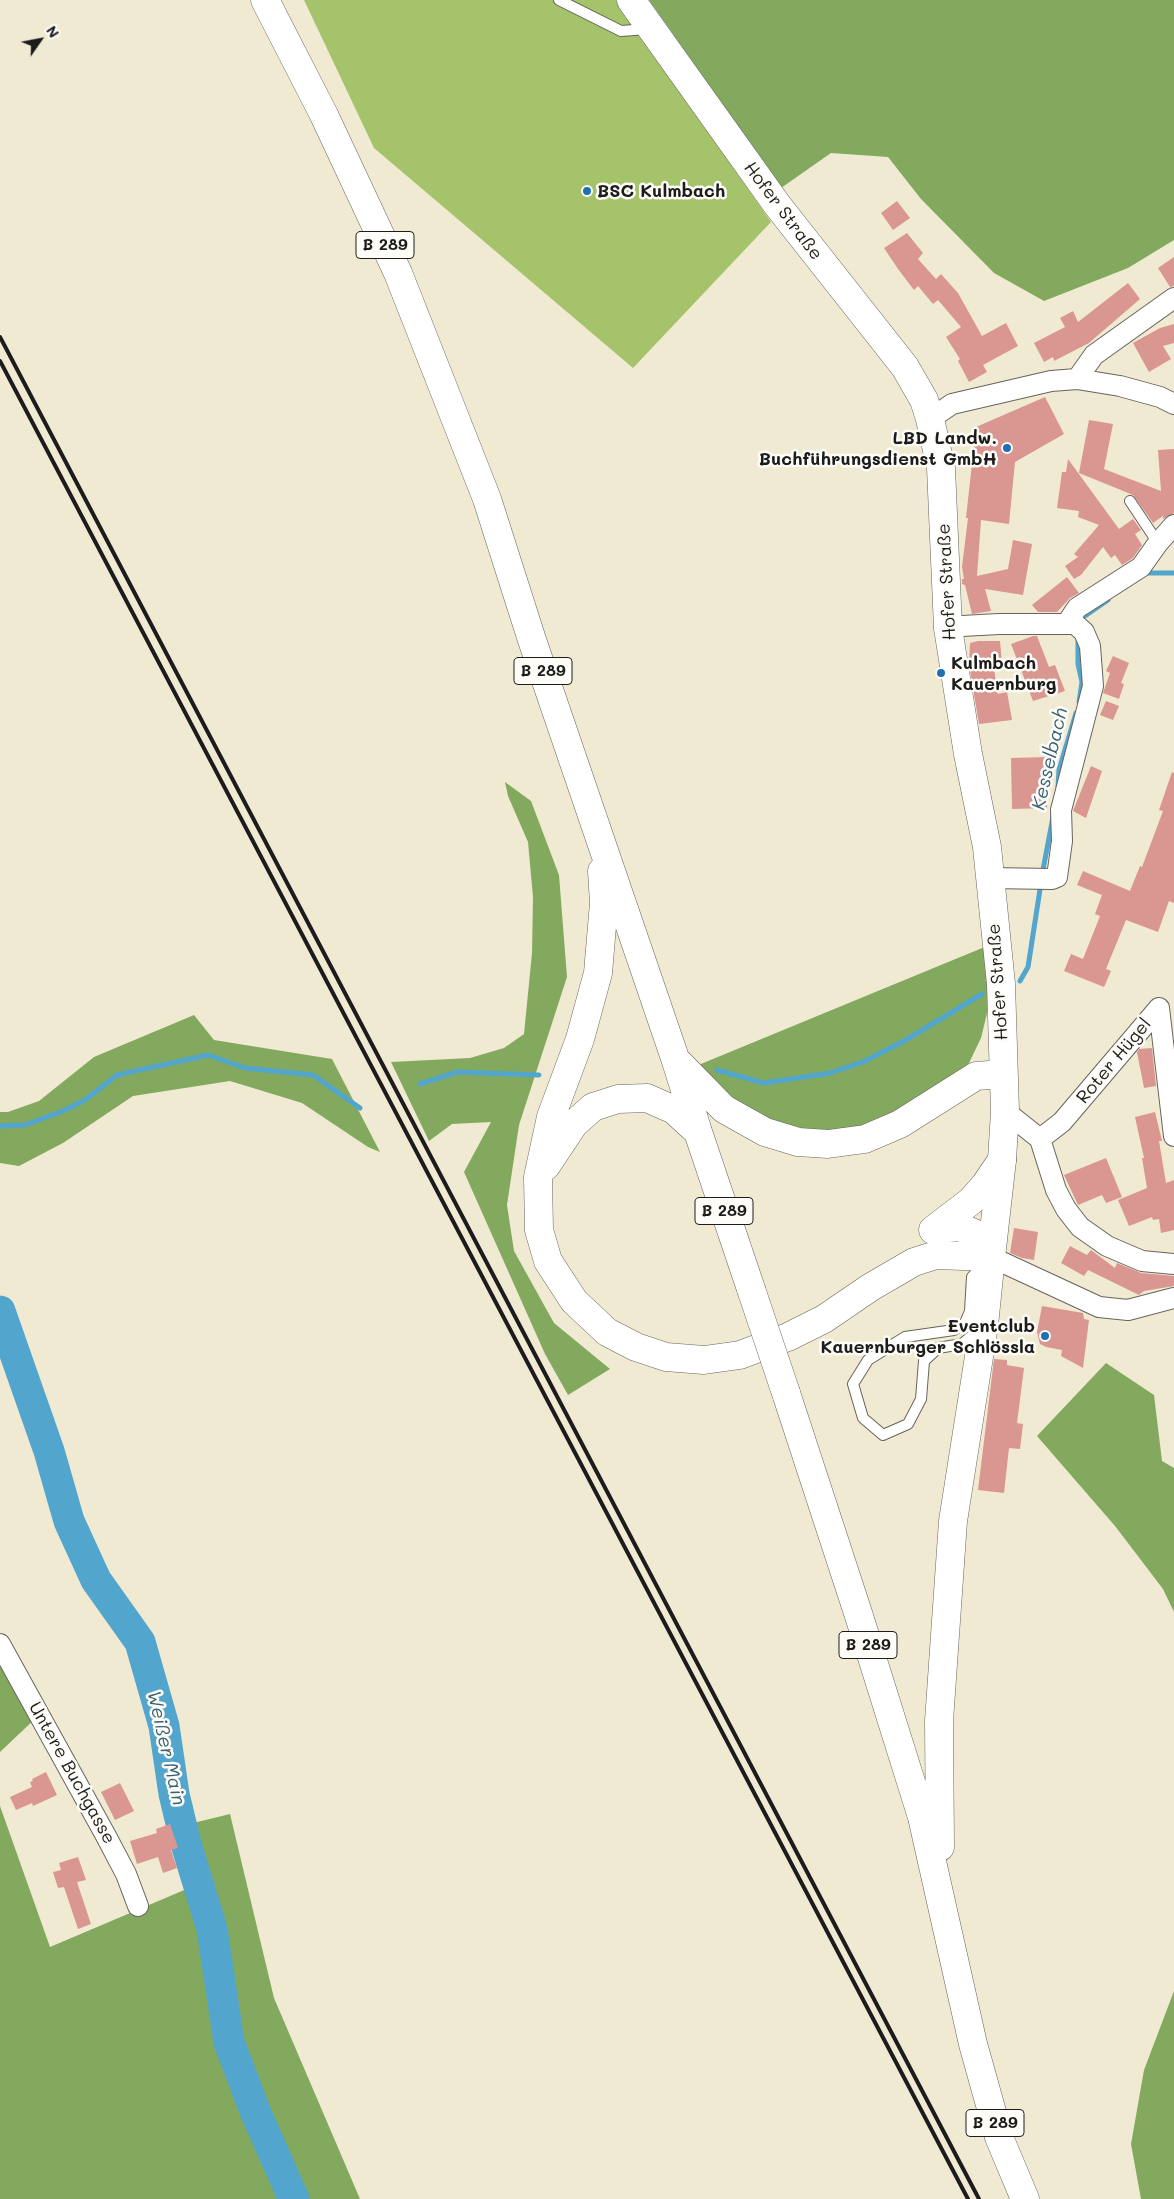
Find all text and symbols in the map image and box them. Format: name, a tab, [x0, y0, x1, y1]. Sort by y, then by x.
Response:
north arrow	[15, 15, 65, 65]
text: N	[42, 22, 64, 41]
street label: Hofer Straße	[739, 158, 827, 264]
place label: BSC Kulmbach	[597, 180, 725, 202]
marker: BSC Kulmbach	[581, 185, 593, 197]
road number: B 289	[356, 232, 414, 258]
place label: LBD Landw. Buchführungsdienst GmbH	[759, 427, 997, 469]
marker: LBD Landw. Buchführungsdienst GmbH	[1001, 442, 1013, 454]
street label: Hofer Straße	[933, 523, 961, 641]
place label: Kulmbach Kauernburg	[951, 652, 1057, 694]
road number: B 289	[514, 658, 572, 684]
marker: Kulmbach Kauernburg	[935, 667, 947, 679]
water label: Kesselbach	[1027, 706, 1073, 812]
street label: Hofer Straße	[983, 923, 1013, 1041]
street label: Roter Hügel	[1072, 1014, 1156, 1108]
road number: B 289	[695, 1198, 753, 1224]
place label: Eventclub Kauernburger Schlössla	[821, 1315, 1035, 1358]
marker: Eventclub Kauernburger Schlössla	[1039, 1330, 1051, 1342]
road number: B 289	[839, 1632, 897, 1658]
water label: Weißer Main	[142, 1688, 190, 1808]
street label: Untere Buchgasse	[24, 1698, 120, 1848]
road number: B 289	[966, 2110, 1024, 2136]

